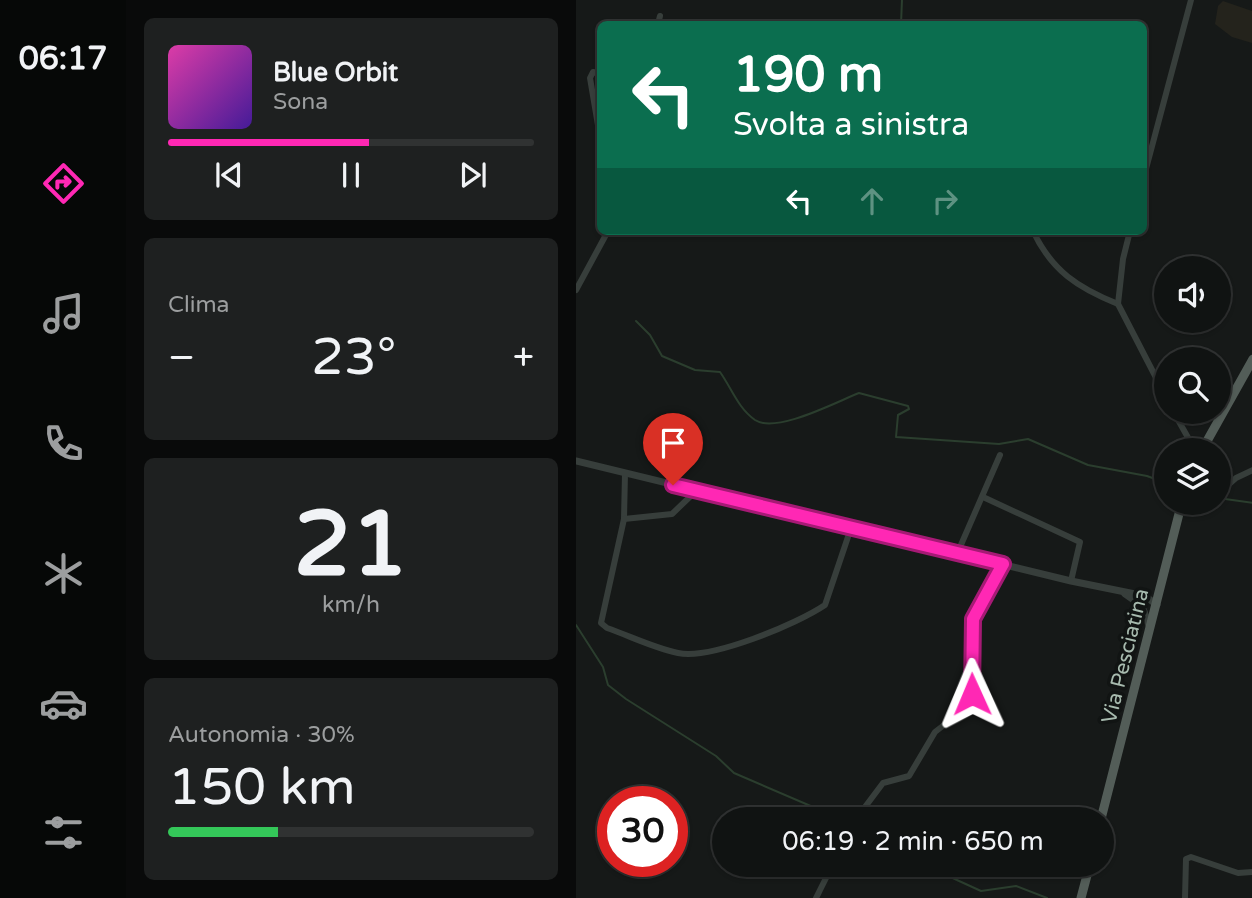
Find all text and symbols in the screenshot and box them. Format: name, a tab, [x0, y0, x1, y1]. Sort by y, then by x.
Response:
text: 06:17	[19, 40, 107, 78]
text: 190 m	[733, 46, 883, 105]
icon: left	[618, 49, 709, 140]
text: Blue Orbit	[273, 57, 398, 88]
text: Sona	[273, 88, 328, 116]
text: Svolta a sinistra	[733, 106, 969, 144]
icon: previous	[210, 156, 248, 194]
icon: pause	[332, 156, 370, 194]
icon: next	[454, 156, 492, 194]
icon: directions	[39, 159, 88, 208]
icon: left	[780, 182, 818, 220]
icon: ahead	[853, 182, 891, 220]
icon: right	[926, 182, 964, 220]
map controls	[1154, 256, 1231, 515]
button: sound	[1154, 256, 1231, 333]
icon: music	[39, 289, 88, 338]
text: Clima	[168, 291, 229, 319]
text: 23°	[311, 326, 396, 389]
text: −	[168, 335, 195, 381]
text: +	[513, 335, 534, 381]
button: search	[1154, 347, 1231, 424]
pin	[643, 413, 703, 485]
icon: phone	[39, 419, 88, 468]
icon: arrive	[654, 424, 692, 462]
button: layers	[1154, 438, 1231, 515]
text: 21	[294, 490, 408, 600]
icon: climate	[39, 549, 88, 598]
street label: Via Pesciatina	[1097, 586, 1154, 726]
text: km/h	[322, 591, 380, 619]
position arrow	[935, 657, 1009, 731]
icon: car	[39, 679, 88, 728]
text: Autonomia · 30%	[168, 721, 355, 749]
text: 150 km	[168, 756, 356, 819]
speed limit sign: 30	[597, 786, 688, 877]
icon: filters	[39, 808, 88, 857]
text: 06:19 · 2 min · 650 m	[782, 826, 1044, 857]

